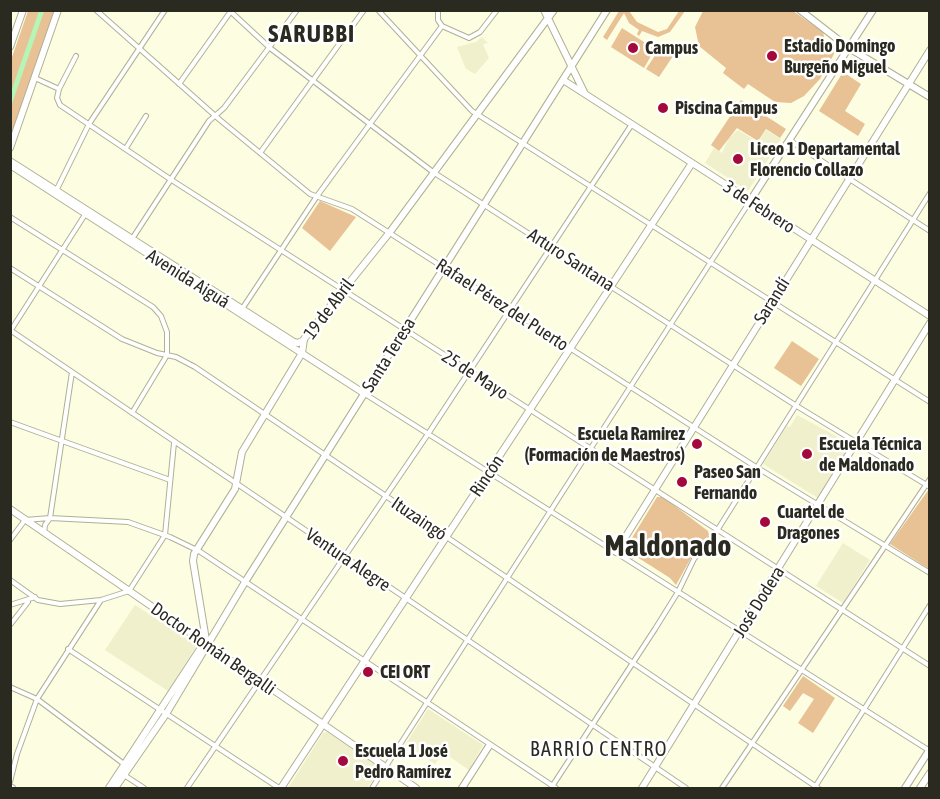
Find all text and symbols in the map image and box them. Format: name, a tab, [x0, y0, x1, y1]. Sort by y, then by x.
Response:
district label: SARUBBI	[268, 20, 356, 48]
place label: Estadio Domingo Burgeño Miguel	[784, 35, 895, 78]
place label: Campus	[645, 37, 698, 59]
marker: Campus	[626, 41, 640, 55]
marker: Estadio Domingo Burgeño Miguel	[765, 49, 779, 63]
place label: Piscina Campus	[675, 97, 778, 119]
marker: Piscina Campus	[656, 101, 670, 115]
place label: Liceo 1 Departamental Florencio Collazo	[750, 138, 900, 180]
marker: Liceo 1 Departamental Florencio Collazo	[731, 152, 745, 166]
street label: 3 de Febrero	[719, 176, 799, 238]
street label: Arturo Santana	[523, 224, 619, 296]
street label: Avenida Aiguá	[142, 245, 234, 313]
street label: Rafael Pérez del Puerto	[432, 254, 572, 356]
street label: 19 de Abril	[299, 274, 359, 344]
street label: Sarandí	[749, 274, 795, 328]
street label: Santa Teresa	[358, 314, 420, 396]
street label: 25 de Mayo	[438, 346, 512, 404]
place label: Escuela Ramirez (Formación de Maestros)	[524, 423, 685, 466]
place label: Escuela Técnica de Maldonado	[819, 433, 922, 476]
marker: Escuela Ramirez (Formación de Maestros)	[690, 437, 704, 451]
marker: Escuela Técnica de Maldonado	[800, 447, 814, 461]
street label: Rincón	[465, 451, 509, 501]
place label: Paseo San Fernando	[694, 461, 761, 504]
marker: Paseo San Fernando	[675, 475, 689, 489]
street label: Ituzaingó	[387, 493, 451, 545]
place label: Cuartel de Dragones	[777, 501, 844, 544]
marker: Cuartel de Dragones	[758, 515, 772, 529]
street label: Ventura Alegre	[301, 524, 395, 596]
district label: Maldonado	[605, 529, 731, 565]
street label: José Dodera	[729, 562, 789, 642]
street label: Doctor Román Bergalli	[146, 598, 280, 700]
place label: CEI ORT	[380, 661, 430, 683]
marker: CEI ORT	[361, 665, 375, 679]
district label: BARRIO CENTRO	[530, 738, 668, 762]
place label: Escuela 1 José Pedro Ramírez	[355, 740, 451, 783]
marker: Escuela 1 José Pedro Ramírez	[336, 754, 350, 768]

